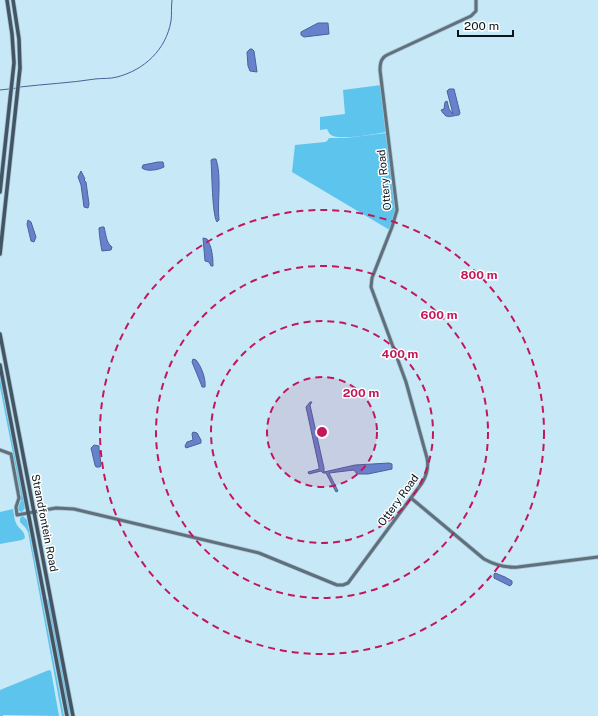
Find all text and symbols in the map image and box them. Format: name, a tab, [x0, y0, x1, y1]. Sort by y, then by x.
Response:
scale bar	[458, 12, 513, 38]
text: 200 m	[464, 19, 499, 33]
street label: Ottery Road	[375, 149, 393, 211]
text: 800 m	[461, 268, 498, 282]
text: 600 m	[421, 308, 458, 322]
text: 400 m	[382, 347, 419, 361]
text: 200 m	[343, 386, 379, 400]
centre of rings	[315, 425, 329, 439]
street label: Ottery Road	[375, 472, 421, 528]
street label: Strandfontein Road	[30, 473, 60, 573]

